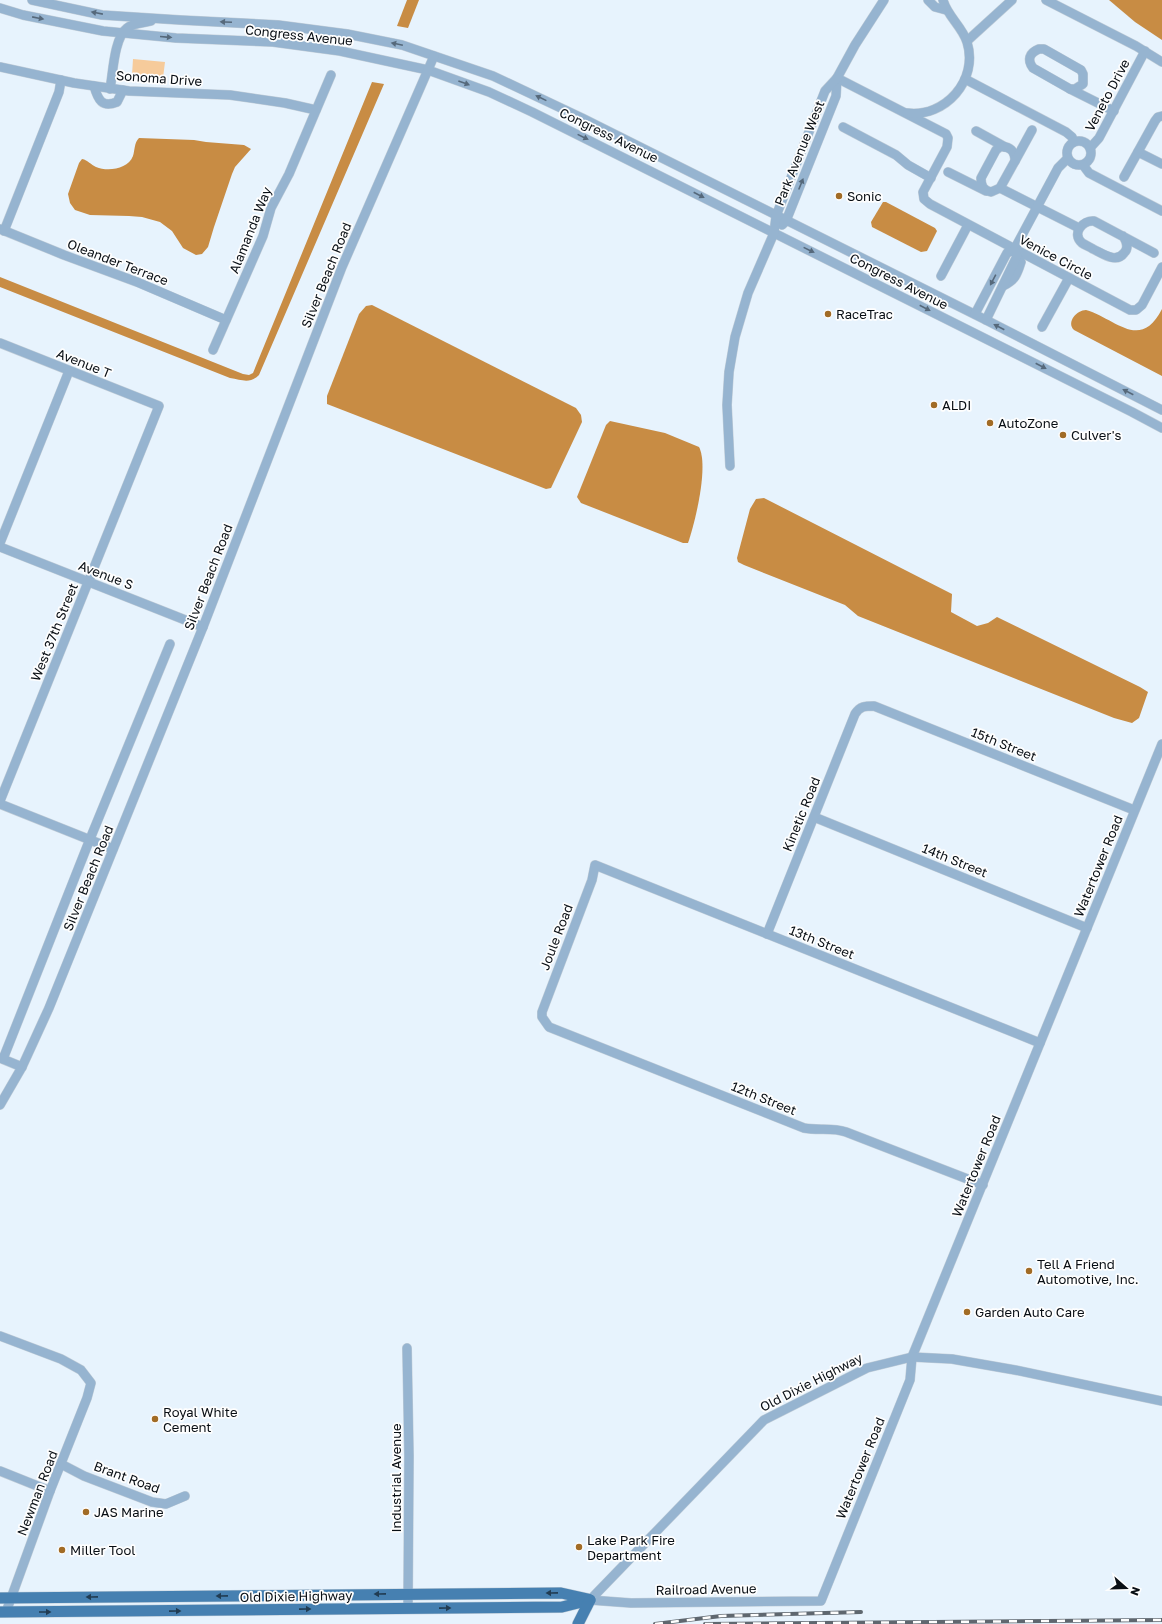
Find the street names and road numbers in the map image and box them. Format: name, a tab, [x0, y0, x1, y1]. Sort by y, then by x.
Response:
street label: Congress Avenue	[244, 21, 354, 49]
street label: Veneto Drive	[1081, 56, 1133, 134]
street label: Sonoma Drive	[115, 67, 203, 89]
street label: Park Avenue West	[771, 98, 827, 208]
street label: Congress Avenue	[557, 104, 661, 166]
street label: Alamanda Way	[225, 184, 275, 276]
street label: Silver Beach Road	[298, 220, 354, 330]
street label: Venice Circle	[1017, 231, 1095, 283]
street label: Oleander Terrace	[65, 235, 171, 289]
street label: Congress Avenue	[847, 249, 951, 313]
street label: Avenue T	[54, 345, 114, 381]
street label: Silver Beach Road	[180, 522, 236, 632]
street label: Avenue S	[76, 557, 136, 593]
street label: West 37th Street	[27, 581, 81, 683]
street label: 15th Street	[969, 724, 1039, 764]
street label: Kinetic Road	[779, 774, 823, 854]
street label: Watertower Road	[1070, 813, 1126, 919]
street label: Silver Beach Road	[60, 823, 116, 933]
street label: 14th Street	[920, 840, 990, 880]
street label: Joule Road	[536, 902, 576, 972]
street label: 13th Street	[787, 922, 857, 962]
street label: 12th Street	[729, 1078, 799, 1118]
street label: Watertower Road	[948, 1113, 1004, 1219]
street label: Old Dixie Highway	[757, 1349, 866, 1415]
street label: Watertower Road	[832, 1415, 888, 1521]
street label: Industrial Avenue	[388, 1423, 404, 1533]
street label: Newman Road	[13, 1448, 61, 1538]
street label: Brant Road	[92, 1458, 162, 1496]
street label: Railroad Avenue	[655, 1580, 757, 1598]
street label: Old Dixie Highway	[239, 1587, 353, 1605]

